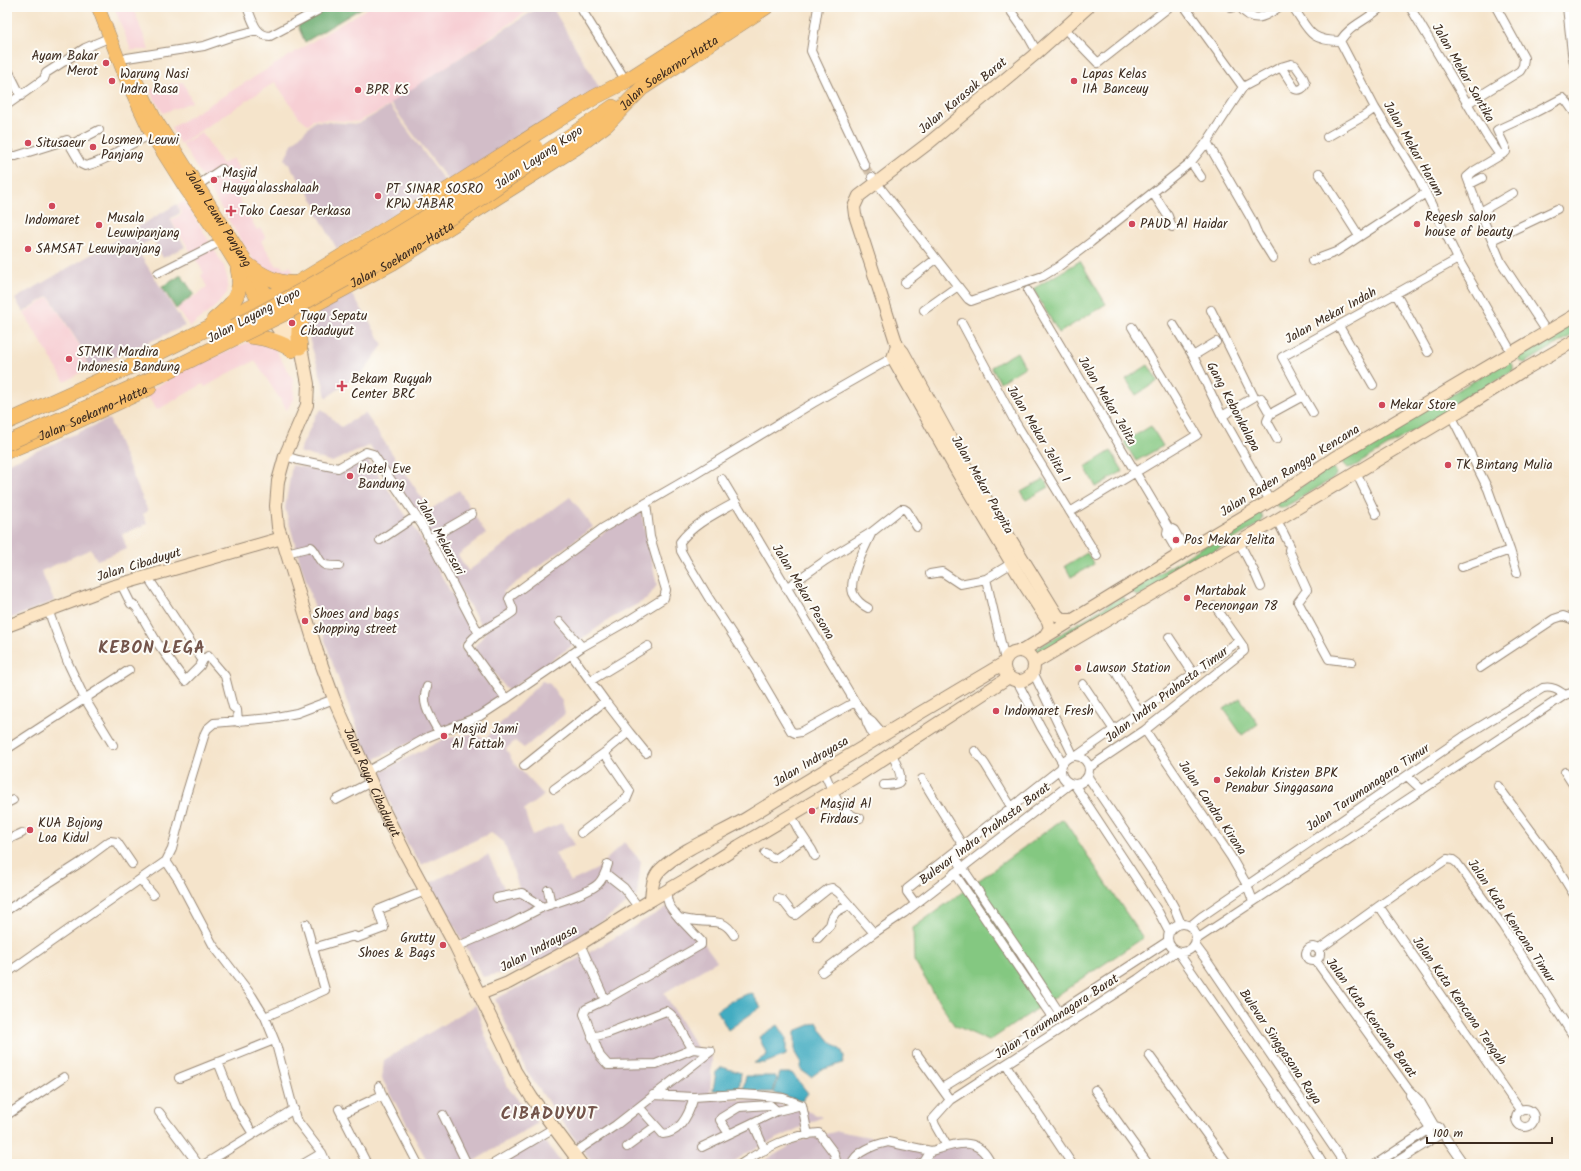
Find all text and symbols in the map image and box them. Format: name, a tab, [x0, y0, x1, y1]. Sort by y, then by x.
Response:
street label: Jalan Mekar Santika	[1426, 19, 1500, 127]
street label: Jalan Soekarno-Hatta	[614, 30, 723, 116]
place label: Ayam Bakar Merot	[31, 46, 99, 82]
street label: Jalan Karasak Barat	[914, 52, 1013, 140]
marker: Ayam Bakar Merot	[101, 58, 111, 68]
place label: Warung Nasi Indra Rasa	[120, 64, 190, 100]
place label: Lapas Kelas IIA Banceuy	[1082, 64, 1149, 100]
marker: Warung Nasi Indra Rasa	[107, 76, 117, 86]
marker: Lapas Kelas IIA Banceuy	[1069, 76, 1079, 86]
place label: BPR KS	[366, 80, 409, 101]
marker: BPR KS	[353, 85, 363, 95]
street label: Jalan Mekar Harum	[1377, 97, 1449, 201]
street label: Jalan Layang Kopo	[490, 120, 588, 196]
place label: Losmen Leuwi Panjang	[101, 130, 180, 166]
place label: Situsaeur	[36, 133, 86, 154]
marker: Situsaeur	[23, 138, 33, 148]
marker: Losmen Leuwi Panjang	[88, 142, 98, 152]
place label: Masjid Hayya'alasshalaah	[222, 163, 319, 199]
street label: Jalan Leuwi Panjang	[179, 165, 257, 271]
marker: Masjid Hayya'alasshalaah	[209, 175, 219, 185]
place label: PT SINAR SOSRO KPW JABAR	[386, 179, 483, 215]
marker: PT SINAR SOSRO KPW JABAR	[373, 191, 383, 201]
marker: Indomaret	[47, 201, 57, 211]
place label: Toko Caesar Perkasa	[239, 201, 351, 222]
marker: Toko Caesar Perkasa	[226, 206, 236, 216]
place label: Regesh salon house of beauty	[1425, 207, 1514, 243]
place label: Musala Leuwipanjang	[107, 208, 180, 244]
place label: Indomaret	[25, 210, 80, 231]
place label: PAUD Al Haidar	[1140, 214, 1228, 235]
street label: Jalan Soekarno-Hatta	[346, 216, 459, 294]
marker: PAUD Al Haidar	[1127, 219, 1137, 229]
marker: Regesh salon house of beauty	[1412, 219, 1422, 229]
marker: Musala Leuwipanjang	[94, 220, 104, 230]
place label: SAMSAT Leuwipanjang	[36, 239, 161, 260]
marker: SAMSAT Leuwipanjang	[23, 244, 33, 254]
street label: Jalan Mekar Indah	[1281, 282, 1381, 350]
street label: Jalan Layang Kopo	[204, 283, 304, 349]
place label: Tugu Sepatu Cibaduyut	[300, 306, 368, 342]
marker: Tugu Sepatu Cibaduyut	[287, 318, 297, 328]
place label: STMIK Mardira Indonesia Bandung	[77, 342, 180, 378]
street label: Jalan Mekar Jelita	[1072, 352, 1142, 450]
marker: STMIK Mardira Indonesia Bandung	[64, 354, 74, 364]
street label: Gang Kebonkalapa	[1200, 358, 1266, 456]
place label: Bekam Ruqyah Center BRC	[351, 369, 432, 405]
street label: Jalan Soekarno-Hatta	[35, 379, 152, 447]
marker: Bekam Ruqyah Center BRC	[336, 380, 348, 392]
street label: Jalan Mekar Jelita I	[1001, 381, 1075, 487]
place label: Mekar Store	[1390, 395, 1456, 416]
marker: Mekar Store	[1377, 400, 1387, 410]
street label: Jalan Raden Rangga Kencana	[1216, 419, 1364, 523]
street label: Jalan Mekar Puspita	[945, 432, 1019, 538]
place label: TK Bintang Mulia	[1456, 455, 1553, 476]
place label: Hotel Eve Bandung	[358, 459, 411, 495]
marker: TK Bintang Mulia	[1443, 460, 1453, 470]
marker: Hotel Eve Bandung	[345, 471, 355, 481]
street label: Jalan Mekarsari	[410, 495, 470, 580]
place label: Pos Mekar Jelita	[1184, 530, 1275, 551]
marker: Pos Mekar Jelita	[1171, 535, 1181, 545]
street label: Jalan Mekar Pesona	[766, 540, 840, 644]
street label: Jalan Cibaduyut	[94, 542, 185, 588]
place label: Martabak Pecenongan 78	[1195, 581, 1278, 617]
marker: Martabak Pecenongan 78	[1182, 593, 1192, 603]
place label: Shoes and bags shopping street	[313, 604, 399, 640]
marker: Shoes and bags shopping street	[300, 616, 310, 626]
district label: KEBON LEGA	[98, 635, 206, 662]
street label: Jalan Indra Prahasta Timur	[1101, 641, 1234, 749]
place label: Lawson Station	[1086, 658, 1171, 679]
marker: Lawson Station	[1073, 663, 1083, 673]
place label: Indomaret Fresh	[1004, 701, 1094, 722]
marker: Indomaret Fresh	[991, 706, 1001, 716]
place label: Masjid Jami Al Fattah	[452, 719, 519, 755]
street label: Jalan Raya Cibaduyut	[338, 724, 406, 842]
marker: Masjid Jami Al Fattah	[439, 731, 449, 741]
street label: Jalan Indrayasa	[769, 731, 853, 793]
street label: Jalan Tarumanagara Timur	[1302, 738, 1435, 837]
street label: Jalan Candra Kirana	[1172, 756, 1252, 860]
place label: Sekolah Kristen BPK Penabur Singgasana	[1225, 763, 1338, 799]
marker: Sekolah Kristen BPK Penabur Singgasana	[1212, 775, 1222, 785]
street label: Bulevar Indra Prahasta Barat	[915, 777, 1056, 891]
place label: Masjid Al Firdaus	[820, 794, 871, 830]
marker: Masjid Al Firdaus	[807, 806, 817, 816]
place label: KUA Bojong Loa Kidul	[38, 813, 103, 849]
marker: KUA Bojong Loa Kidul	[25, 825, 35, 835]
street label: Jalan Kuta Kencana Timur	[1462, 855, 1561, 988]
street label: Jalan Indrayasa	[496, 920, 582, 978]
place label: Grutty Shoes & Bags	[358, 928, 436, 964]
street label: Jalan Kuta Kencana Tengah	[1406, 932, 1512, 1070]
marker: Grutty Shoes & Bags	[438, 940, 448, 950]
street label: Jalan Kuta Kencana Barat	[1320, 953, 1422, 1083]
street label: Jalan Tarumanagara Barat	[991, 968, 1124, 1065]
street label: Bulevar Singgasana Raya	[1233, 985, 1327, 1109]
district label: CIBADUYUT	[501, 1101, 598, 1128]
scale bar	[1427, 1119, 1552, 1145]
text: 100 m	[1433, 1124, 1464, 1143]

